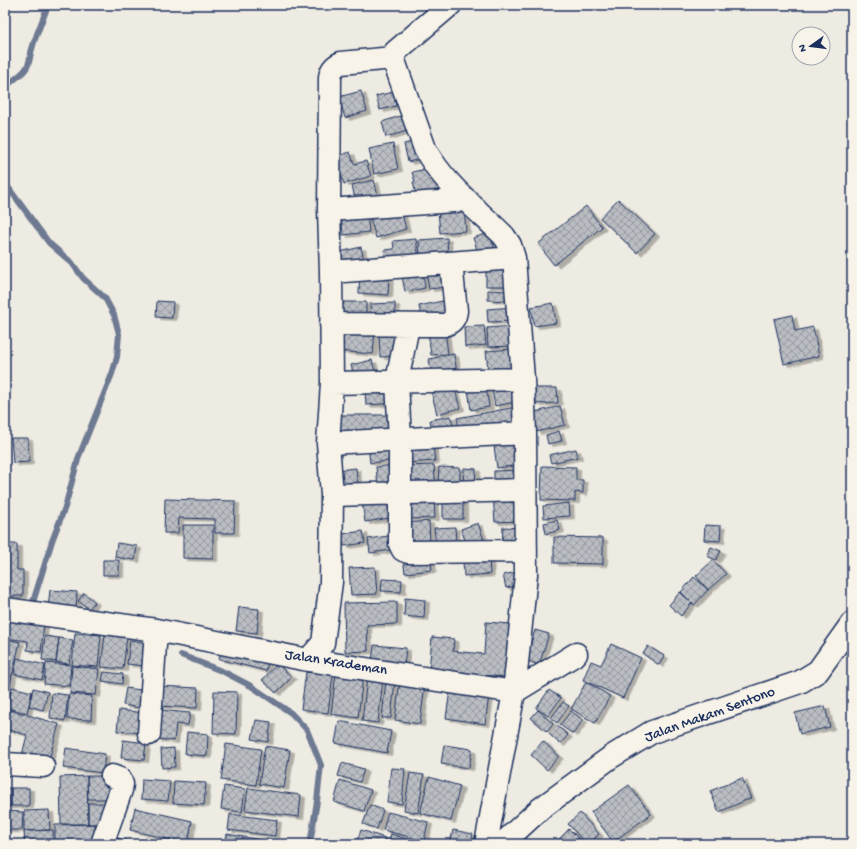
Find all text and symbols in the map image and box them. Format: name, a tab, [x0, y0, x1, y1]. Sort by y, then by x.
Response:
north arrow	[791, 26, 831, 66]
text: N	[797, 43, 810, 53]
street label: Jalan Krademan	[284, 646, 388, 680]
street label: Jalan Makam Sentono	[642, 683, 778, 747]

